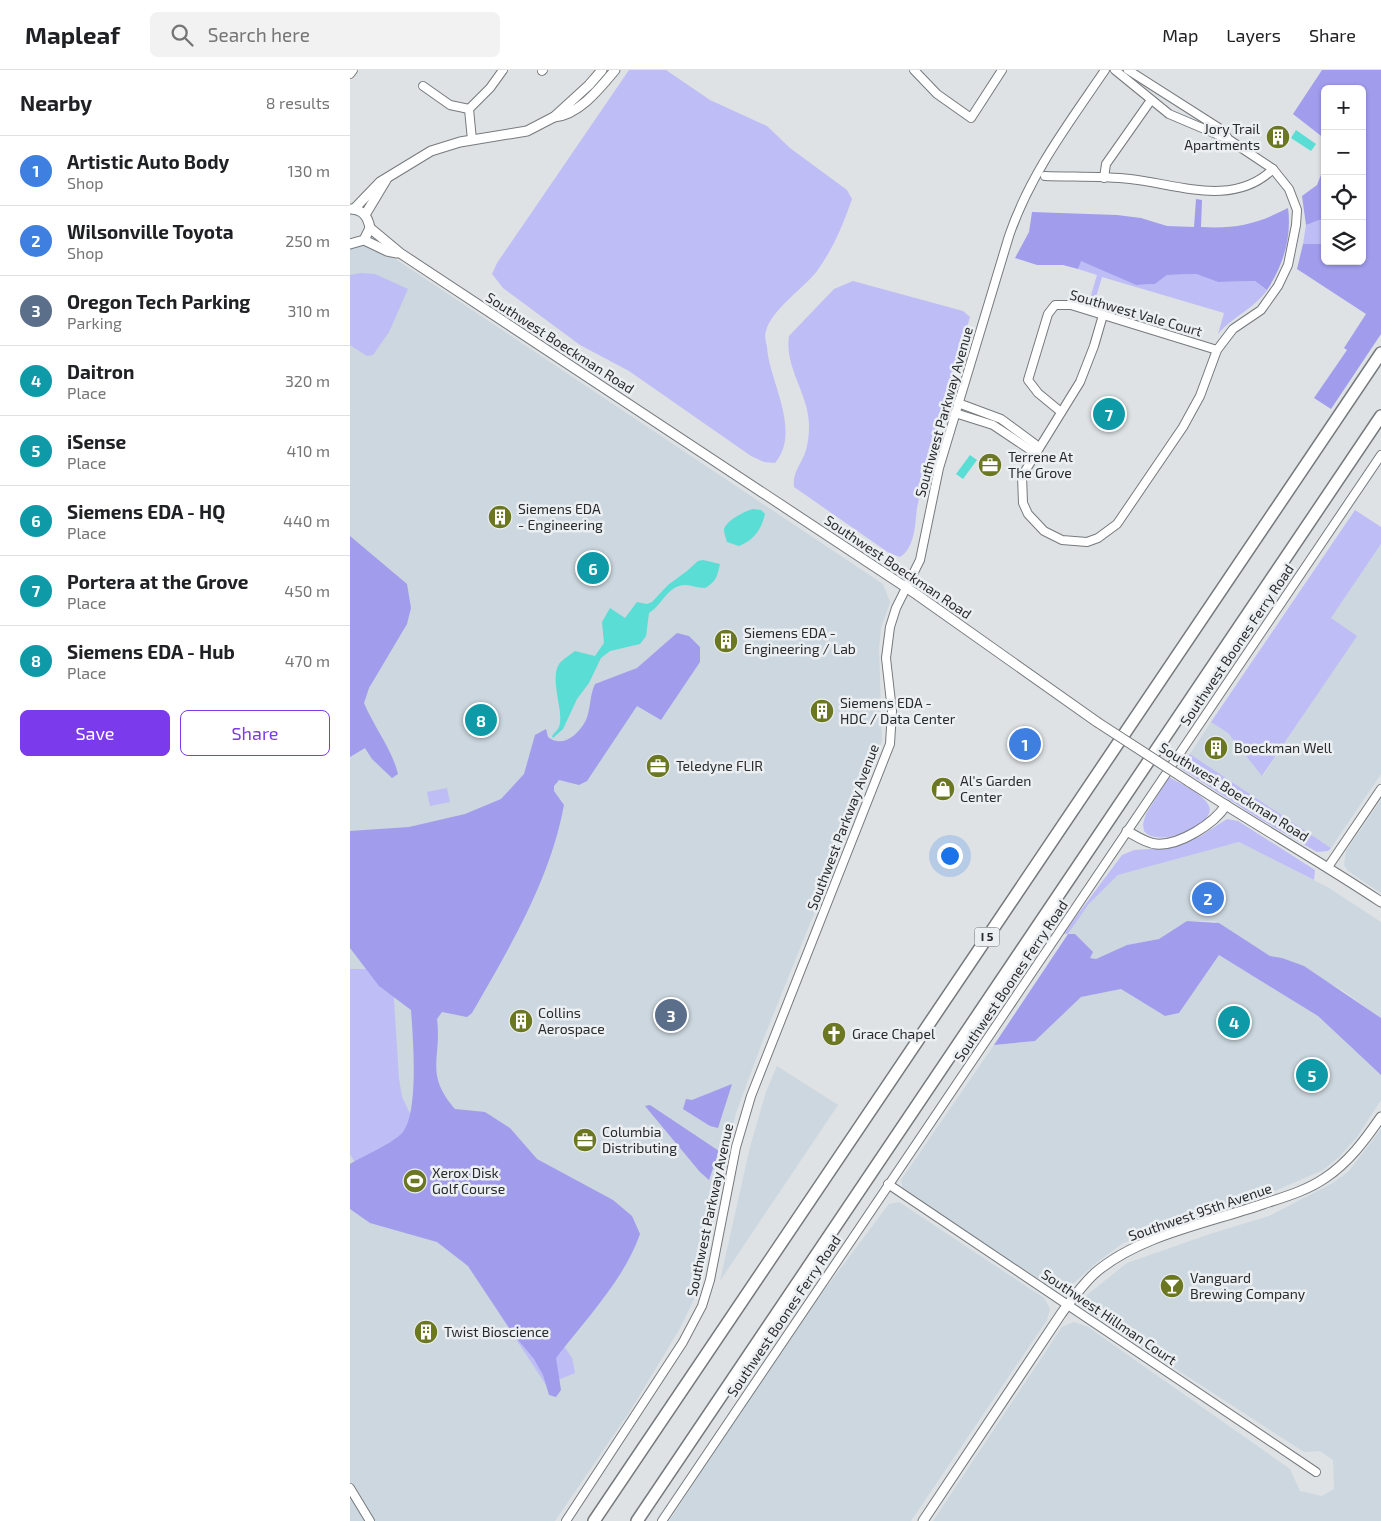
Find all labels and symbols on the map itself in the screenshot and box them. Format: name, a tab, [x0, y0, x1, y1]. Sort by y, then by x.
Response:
place label: Jory Trail Apartments	[1184, 120, 1261, 153]
building icon: Jory Trail Apartments	[1265, 124, 1291, 150]
street label: Southwest Vale Court	[1068, 285, 1204, 340]
street label: Southwest Boeckman Road	[483, 288, 638, 397]
street label: Southwest Parkway Avenue	[911, 325, 976, 499]
pin: 7	[1093, 395, 1125, 433]
place label: Terrene At The Grove	[1008, 448, 1073, 481]
office icon: Terrene At The Grove	[977, 452, 1003, 478]
place label: Siemens EDA - Engineering	[518, 500, 603, 533]
building icon: Siemens EDA - Engineering	[487, 504, 513, 530]
street label: Southwest Boeckman Road	[822, 511, 975, 622]
pin: 6	[577, 549, 609, 587]
street label: Southwest Boones Ferry Road	[1176, 561, 1297, 729]
place label: Siemens EDA - Engineering / Lab	[744, 624, 856, 657]
building icon: Siemens EDA - Engineering / Lab	[713, 628, 739, 654]
place label: Siemens EDA - HDC / Data Center	[840, 694, 956, 727]
building icon: Siemens EDA - HDC / Data Center	[809, 698, 835, 724]
pin: 8	[465, 701, 497, 739]
pin: 1	[1009, 725, 1041, 763]
building icon: Boeckman Well	[1203, 735, 1229, 761]
street label: Southwest Boeckman Road	[1156, 738, 1312, 845]
place label: Boeckman Well	[1234, 739, 1333, 756]
street label: Southwest Parkway Avenue	[803, 741, 882, 912]
office icon: Teledyne FLIR	[645, 753, 671, 779]
place label: Teledyne FLIR	[676, 757, 763, 774]
place label: Al's Garden Center	[960, 772, 1031, 805]
shop icon: Al's Garden Center	[930, 776, 956, 802]
your location	[937, 843, 963, 869]
pin: 2	[1192, 879, 1224, 917]
street label: Southwest Boones Ferry Road	[950, 897, 1071, 1065]
road number: I 5	[974, 928, 1000, 946]
pin: 3	[655, 996, 687, 1034]
pin: 4	[1218, 1003, 1250, 1041]
place label: Collins Aerospace	[538, 1004, 605, 1037]
building icon: Collins Aerospace	[508, 1008, 534, 1034]
church icon: Grace Chapel	[821, 1021, 847, 1047]
place label: Grace Chapel	[852, 1025, 936, 1042]
pin: 5	[1296, 1056, 1328, 1094]
street label: Southwest Parkway Avenue	[683, 1122, 736, 1298]
place label: Columbia Distributing	[602, 1123, 677, 1156]
office icon: Columbia Distributing	[572, 1127, 598, 1153]
place label: Xerox Disk Golf Course	[432, 1164, 505, 1197]
sports icon: Xerox Disk Golf Course	[402, 1168, 428, 1194]
street label: Southwest 95th Avenue	[1126, 1179, 1274, 1244]
street label: Southwest Boones Ferry Road	[723, 1232, 844, 1400]
street label: Southwest Hillman Court	[1039, 1265, 1180, 1368]
place label: Vanguard Brewing Company	[1190, 1269, 1306, 1302]
bar icon: Vanguard Brewing Company	[1159, 1273, 1185, 1299]
building icon: Twist Bioscience	[413, 1319, 439, 1345]
place label: Twist Bioscience	[444, 1323, 549, 1340]

